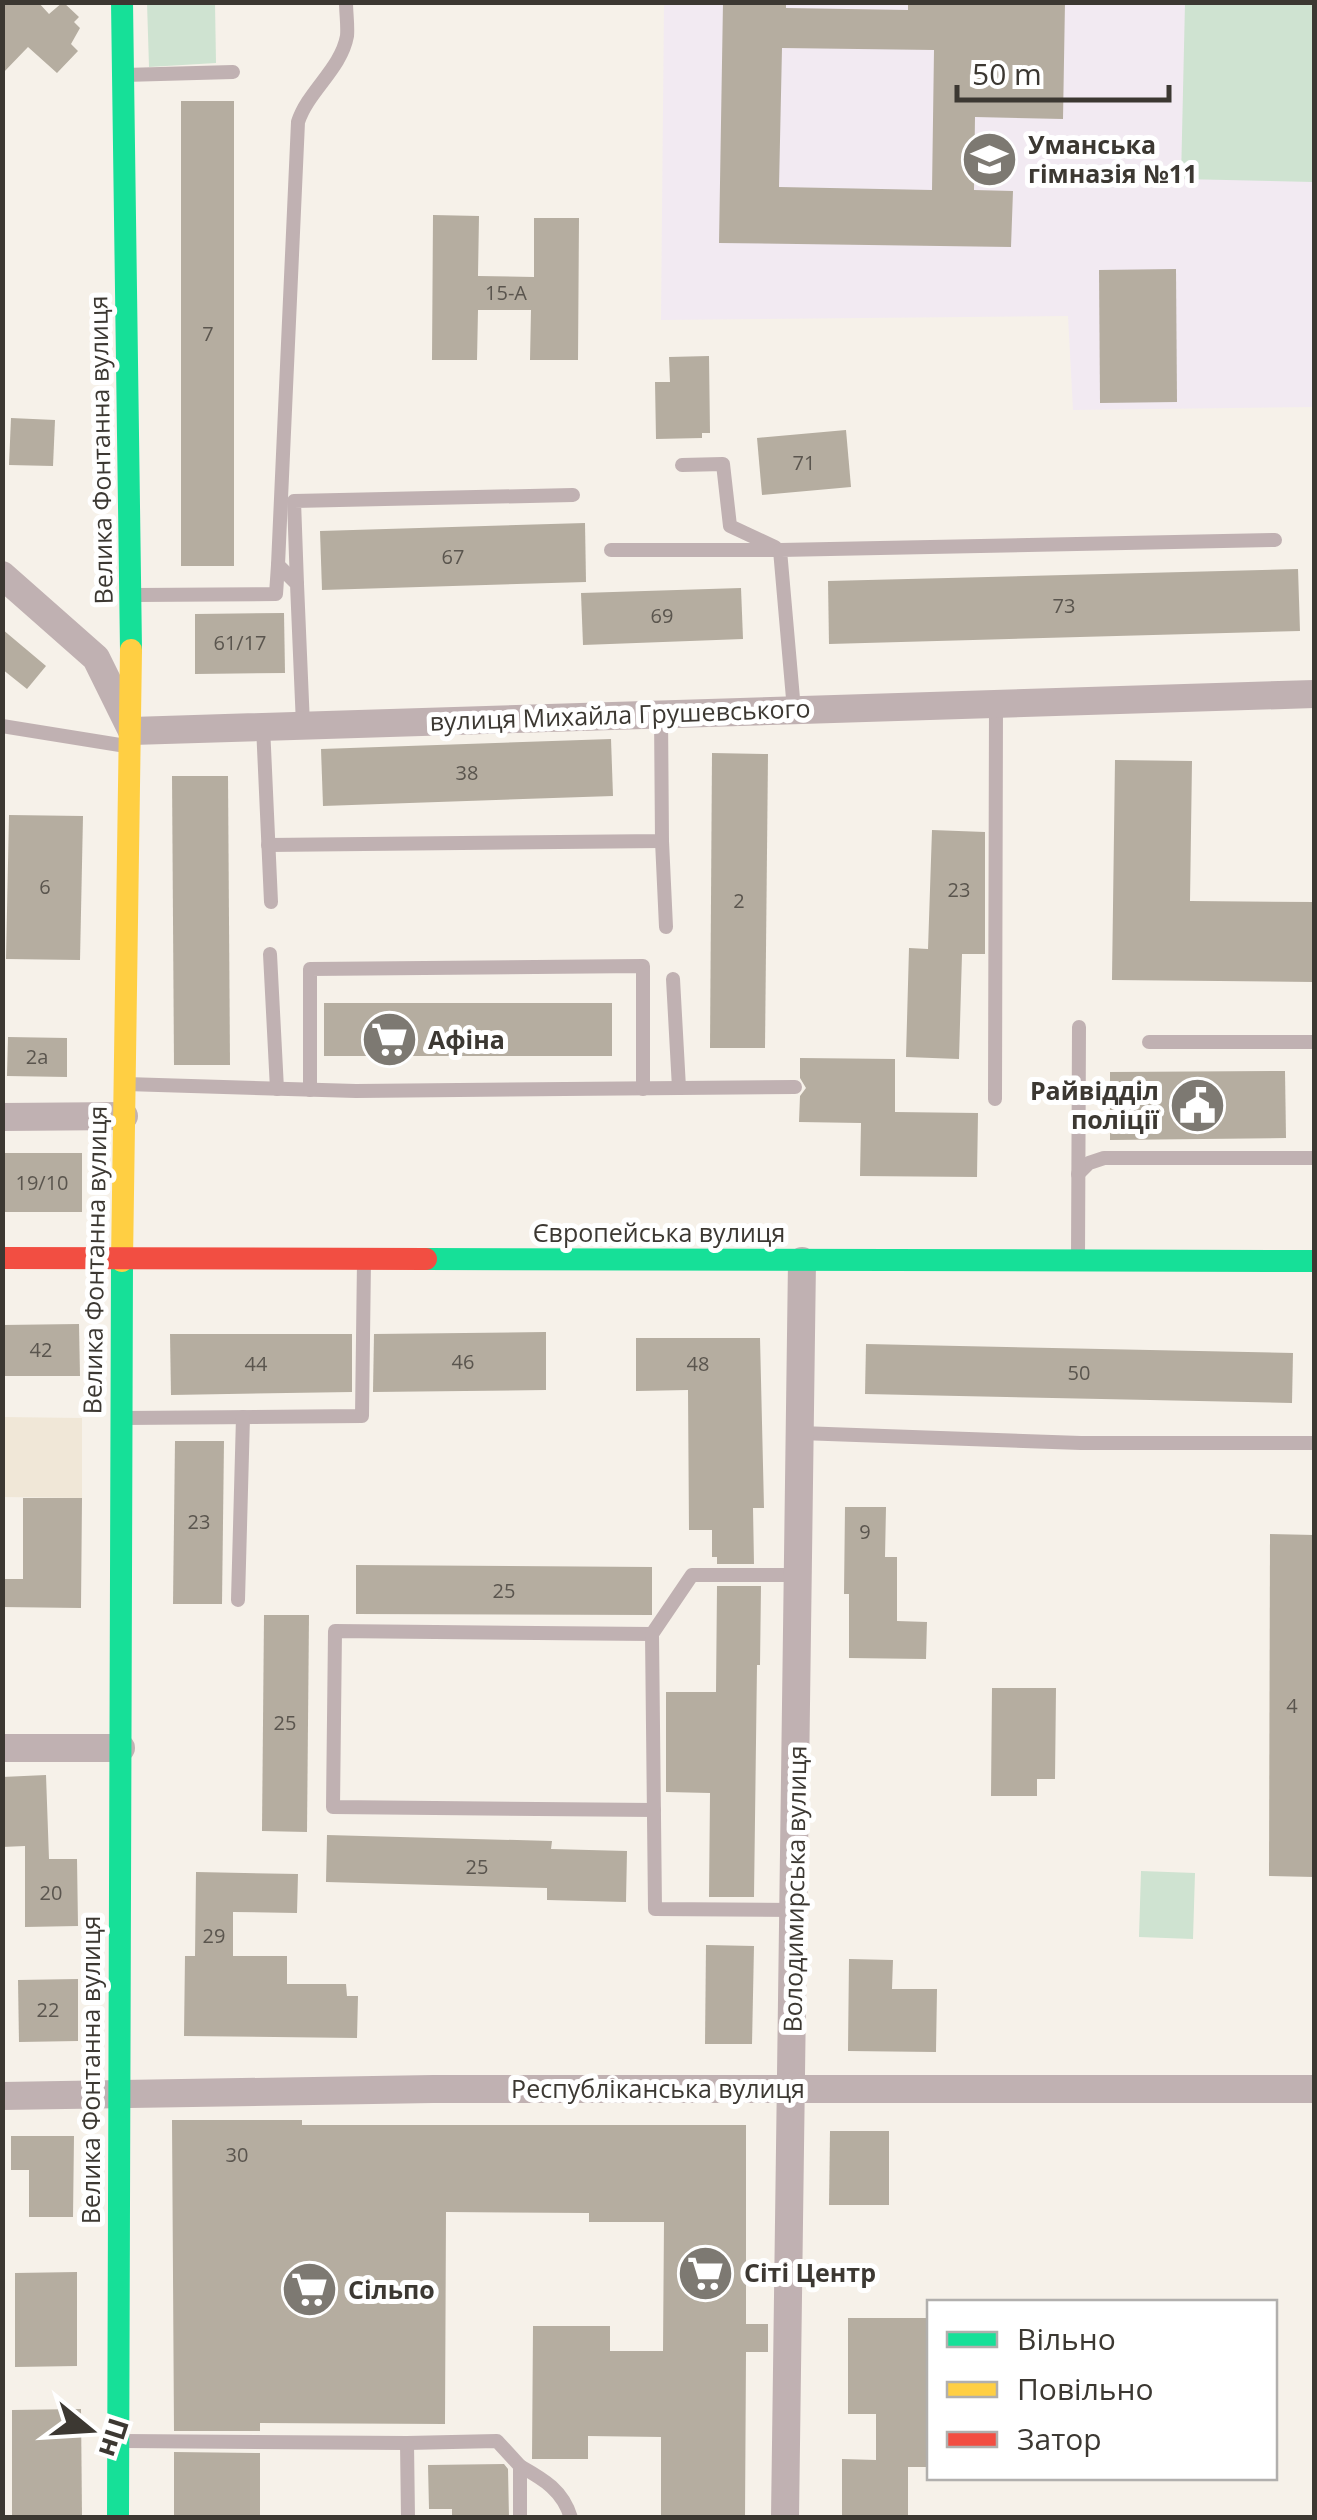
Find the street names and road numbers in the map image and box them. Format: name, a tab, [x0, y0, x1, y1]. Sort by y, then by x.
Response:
street label: Велика Фонтанна вулиця	[80, 295, 120, 605]
street label: вулиця Михайла Грушевського	[429, 690, 811, 738]
street label: Велика Фонтанна вулиця	[74, 1105, 114, 1415]
street label: Європейська вулиця	[533, 1215, 785, 1249]
street label: Володимирська вулиця	[774, 1745, 814, 2033]
street label: Велика Фонтанна вулиця	[73, 1916, 107, 2224]
street label: Республіканська вулиця	[511, 2071, 805, 2105]

